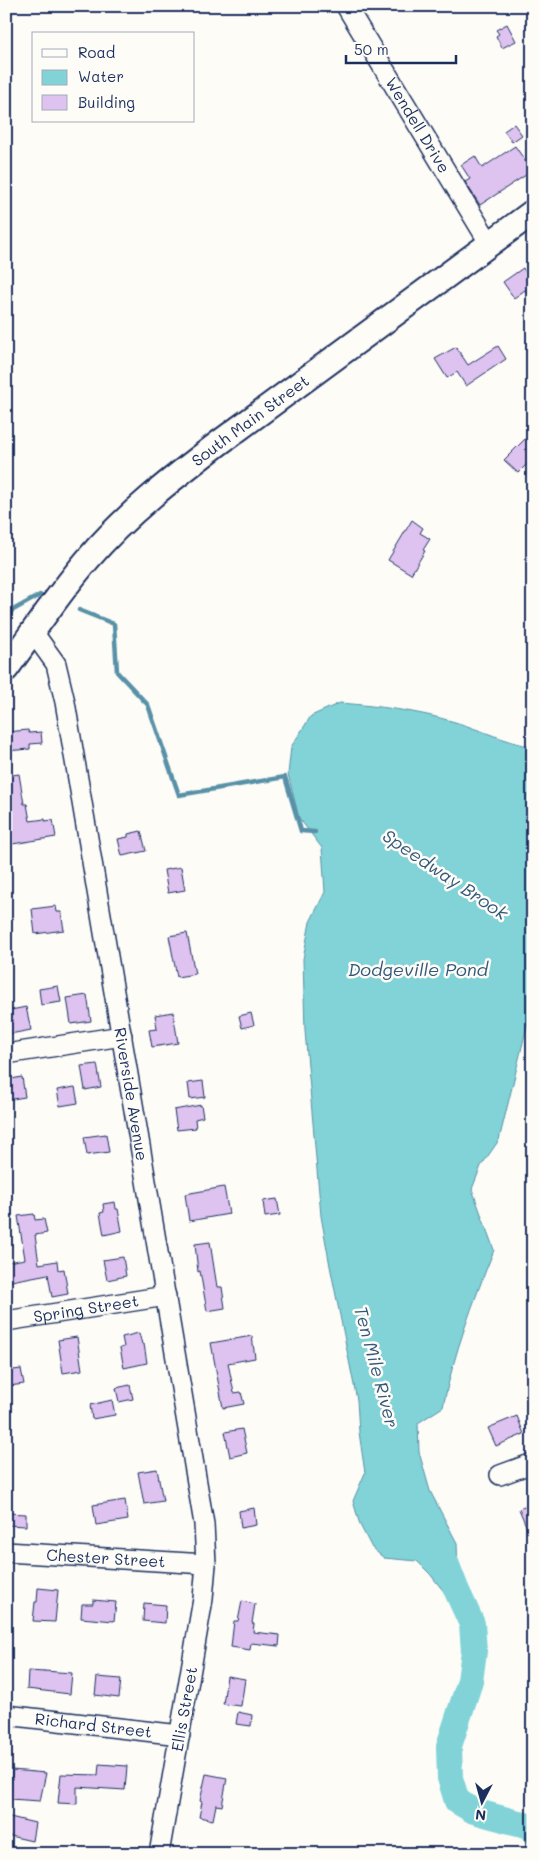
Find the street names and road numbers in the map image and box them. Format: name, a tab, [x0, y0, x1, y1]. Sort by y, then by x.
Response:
street label: Wendell Drive	[381, 73, 455, 176]
street label: South Main Street	[187, 370, 313, 470]
street label: Riverside Avenue	[110, 1026, 153, 1162]
street label: Spring Street	[32, 1289, 140, 1327]
street label: Chester Street	[46, 1543, 166, 1572]
street label: Ellis Street	[166, 1665, 201, 1753]
street label: Richard Street	[34, 1707, 153, 1742]

